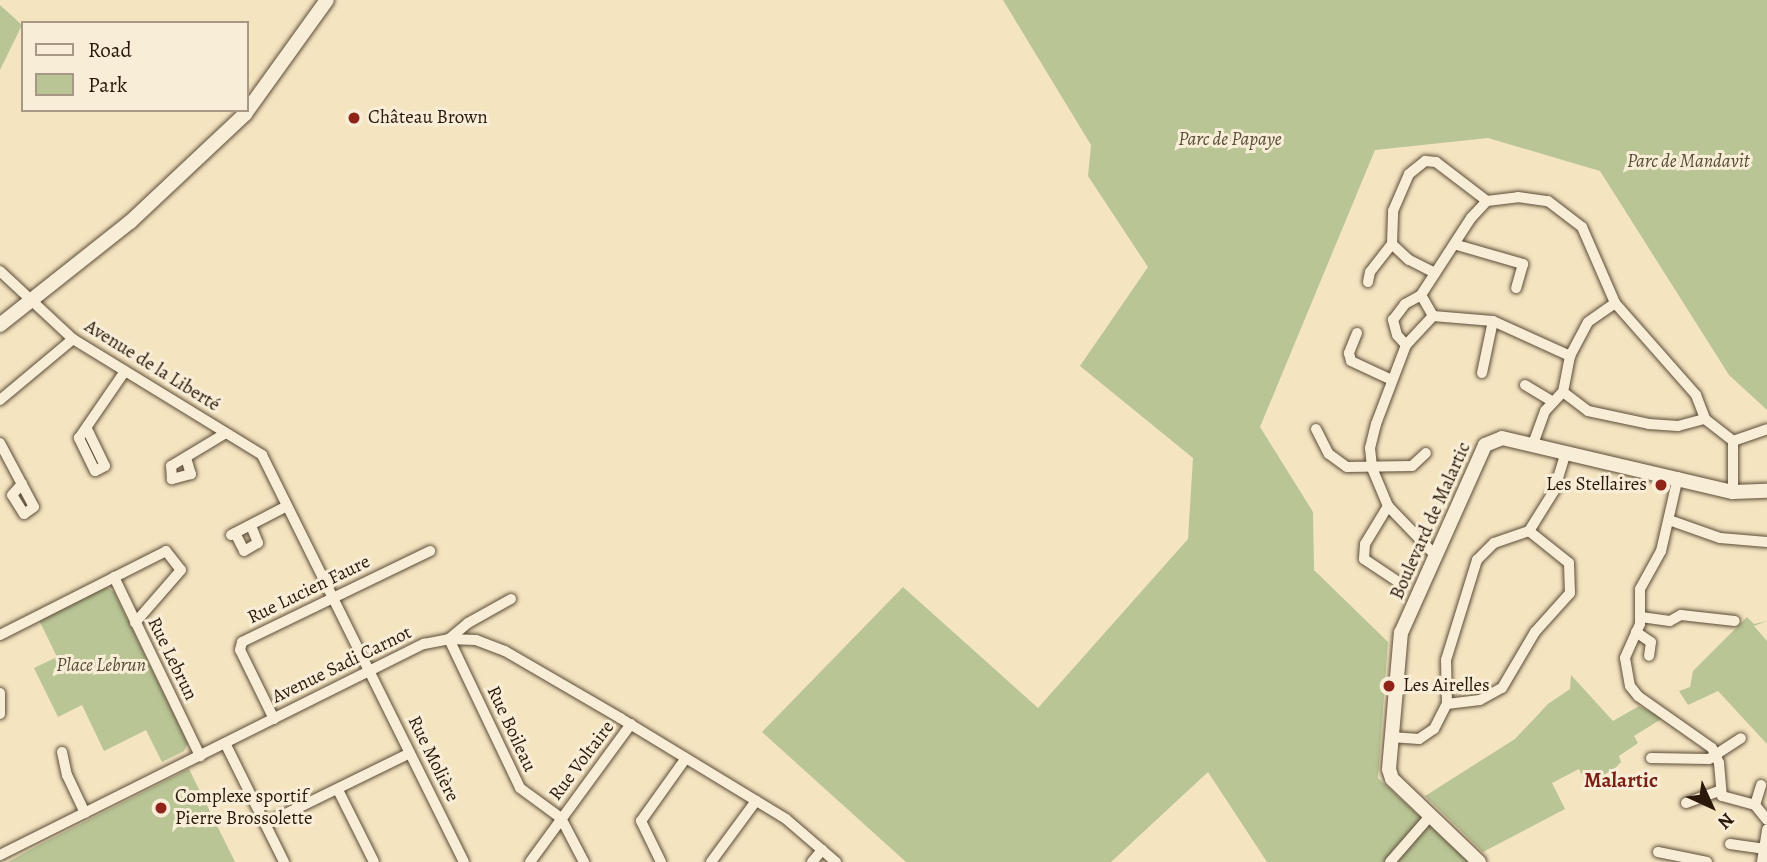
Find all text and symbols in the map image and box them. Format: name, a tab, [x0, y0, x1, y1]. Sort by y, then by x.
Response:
legend	[21, 21, 248, 112]
text: Road	[88, 36, 132, 64]
text: Park	[88, 71, 127, 99]
place label: Château Brown	[368, 107, 488, 129]
marker: Château Brown	[346, 110, 362, 126]
park label: Parc de Papaye	[1178, 129, 1282, 151]
park label: Parc de Mandavit	[1627, 151, 1749, 173]
street label: Avenue de la Liberté	[80, 315, 224, 417]
street label: Boulevard de Malartic	[1386, 439, 1476, 603]
place label: Les Stellaires	[1546, 474, 1647, 496]
marker: Les Stellaires	[1653, 477, 1669, 493]
street label: Rue Lucien Faure	[244, 551, 374, 629]
street label: Rue Lebrun	[142, 614, 202, 704]
street label: Avenue Sadi Carnot	[269, 621, 415, 709]
park label: Place Lebrun	[56, 655, 146, 677]
place label: Les Airelles	[1403, 675, 1490, 697]
marker: Les Airelles	[1381, 678, 1397, 694]
street label: Rue Boileau	[481, 683, 541, 775]
street label: Rue Molière	[402, 712, 464, 806]
street label: Rue Voltaire	[545, 717, 619, 805]
district label: Malartic	[1584, 767, 1658, 793]
north arrow	[1676, 771, 1746, 841]
place label: Complexe sportif Pierre Brossolette	[175, 786, 312, 830]
marker: Complexe sportif Pierre Brossolette	[153, 800, 169, 816]
text: N	[1712, 807, 1740, 835]

